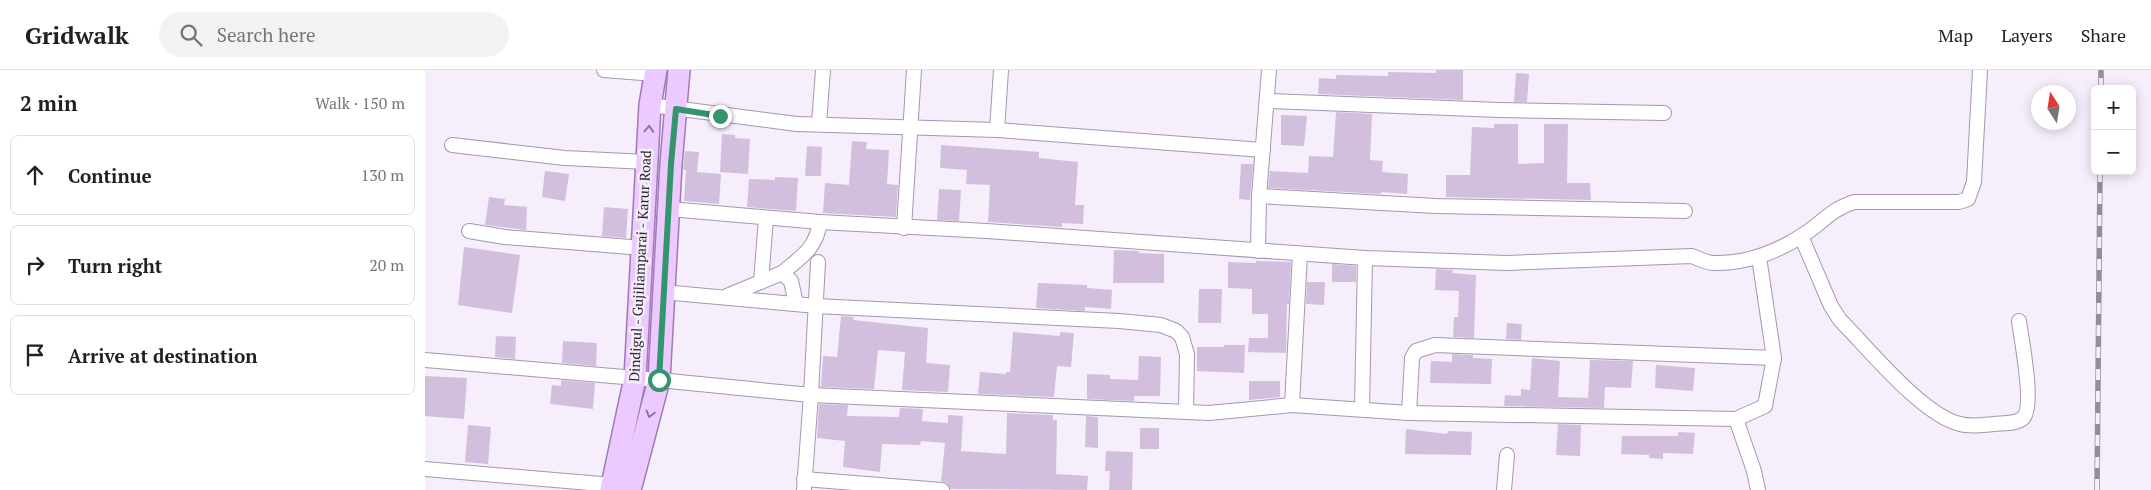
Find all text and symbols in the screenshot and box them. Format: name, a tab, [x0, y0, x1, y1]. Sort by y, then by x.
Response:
search box	[159, 12, 509, 57]
text: Gridwalk	[25, 19, 129, 51]
icon: search	[177, 21, 205, 49]
text: Search here	[217, 22, 316, 47]
text: Map	[1938, 23, 1973, 47]
text: Layers	[2001, 23, 2053, 47]
text: Share	[2081, 23, 2126, 47]
north arrow	[2031, 85, 2076, 130]
map controls	[2091, 85, 2136, 175]
button: +	[2091, 85, 2136, 130]
text: 2 min	[20, 89, 77, 117]
text: Walk · 150 m	[315, 92, 405, 114]
route end	[709, 105, 732, 128]
one-way arrow	[643, 125, 654, 133]
button: −	[2091, 130, 2136, 175]
street label: Dindigul - Gujiliamparai - Karur Road	[624, 149, 655, 382]
icon: ahead	[21, 161, 49, 189]
text: Continue	[68, 163, 152, 188]
text: 130 m	[361, 164, 404, 186]
icon: right	[21, 251, 49, 279]
text: Turn right	[68, 253, 162, 278]
text: 20 m	[369, 254, 404, 276]
icon: arrive	[21, 341, 49, 369]
text: Arrive at destination	[68, 343, 257, 368]
route start	[648, 369, 671, 392]
one-way arrow	[645, 410, 655, 418]

